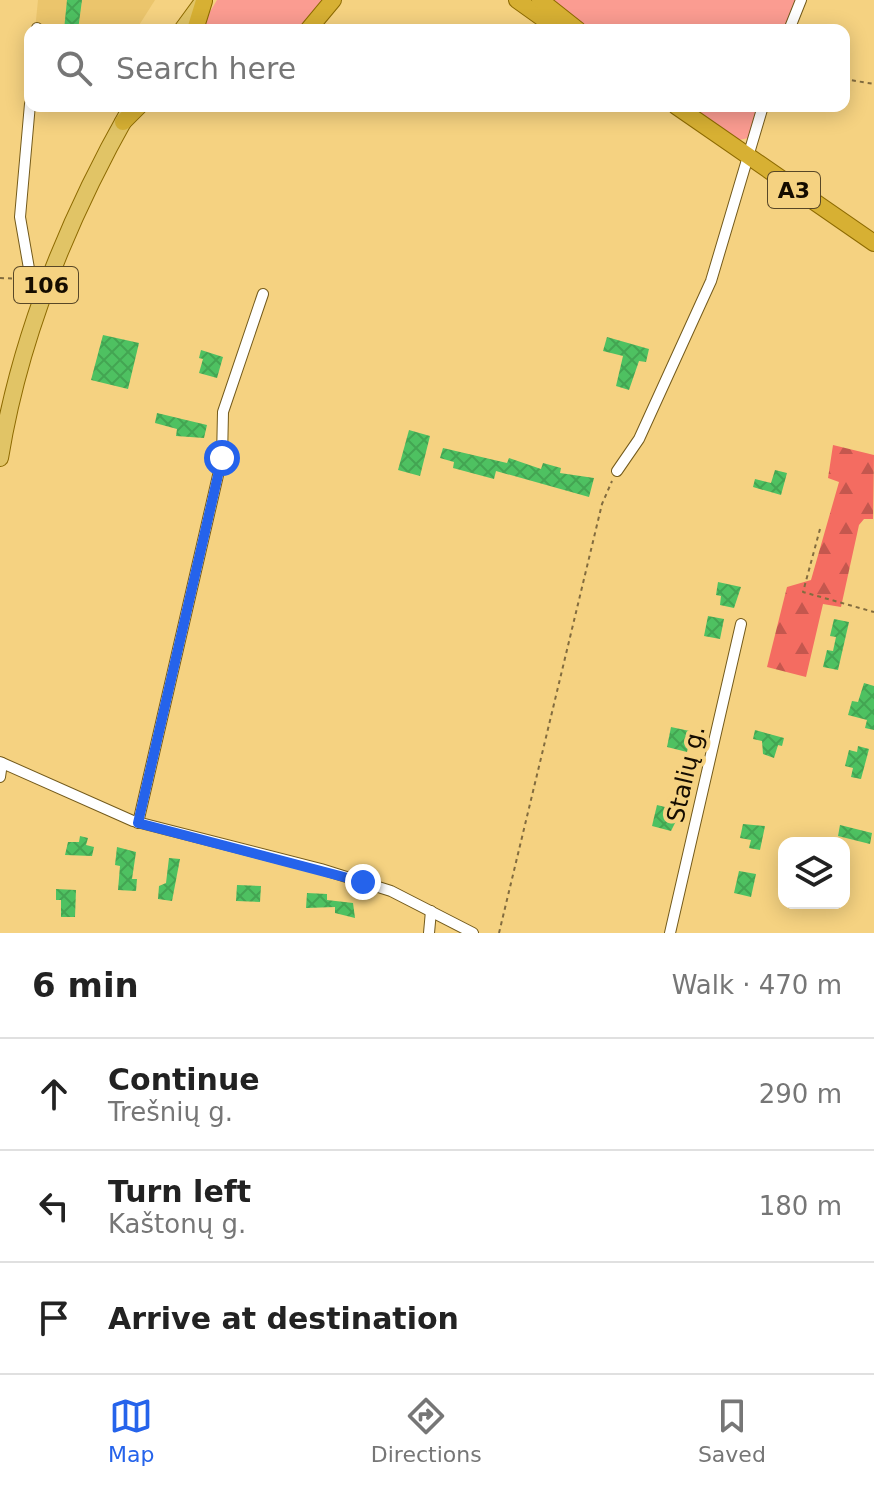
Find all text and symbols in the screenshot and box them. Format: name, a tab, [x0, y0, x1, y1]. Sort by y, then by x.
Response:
search box	[24, 24, 850, 112]
icon: search	[52, 46, 96, 90]
text: Search here	[116, 51, 296, 86]
road number: A3	[768, 172, 820, 208]
road number: 106	[14, 267, 78, 303]
route start	[204, 440, 240, 476]
street label: Stalių g.	[661, 723, 711, 825]
map controls	[778, 837, 850, 909]
button: layers	[778, 837, 850, 909]
route end	[345, 864, 381, 900]
text: 6 min	[32, 965, 139, 1005]
text: Walk · 470 m	[672, 970, 842, 1000]
text: Continue	[108, 1062, 260, 1097]
icon: ahead	[32, 1072, 76, 1116]
text: 290 m	[759, 1079, 842, 1109]
text: Trešnių g.	[108, 1097, 233, 1127]
text: Turn left	[108, 1174, 251, 1209]
icon: left	[32, 1184, 76, 1228]
text: 180 m	[759, 1191, 842, 1221]
text: Kaštonų g.	[108, 1209, 246, 1239]
icon: arrive	[32, 1296, 76, 1340]
text: Arrive at destination	[108, 1301, 459, 1336]
tab: Map	[108, 1394, 155, 1467]
tab: Directions	[371, 1394, 482, 1467]
tab: Saved	[698, 1394, 766, 1467]

